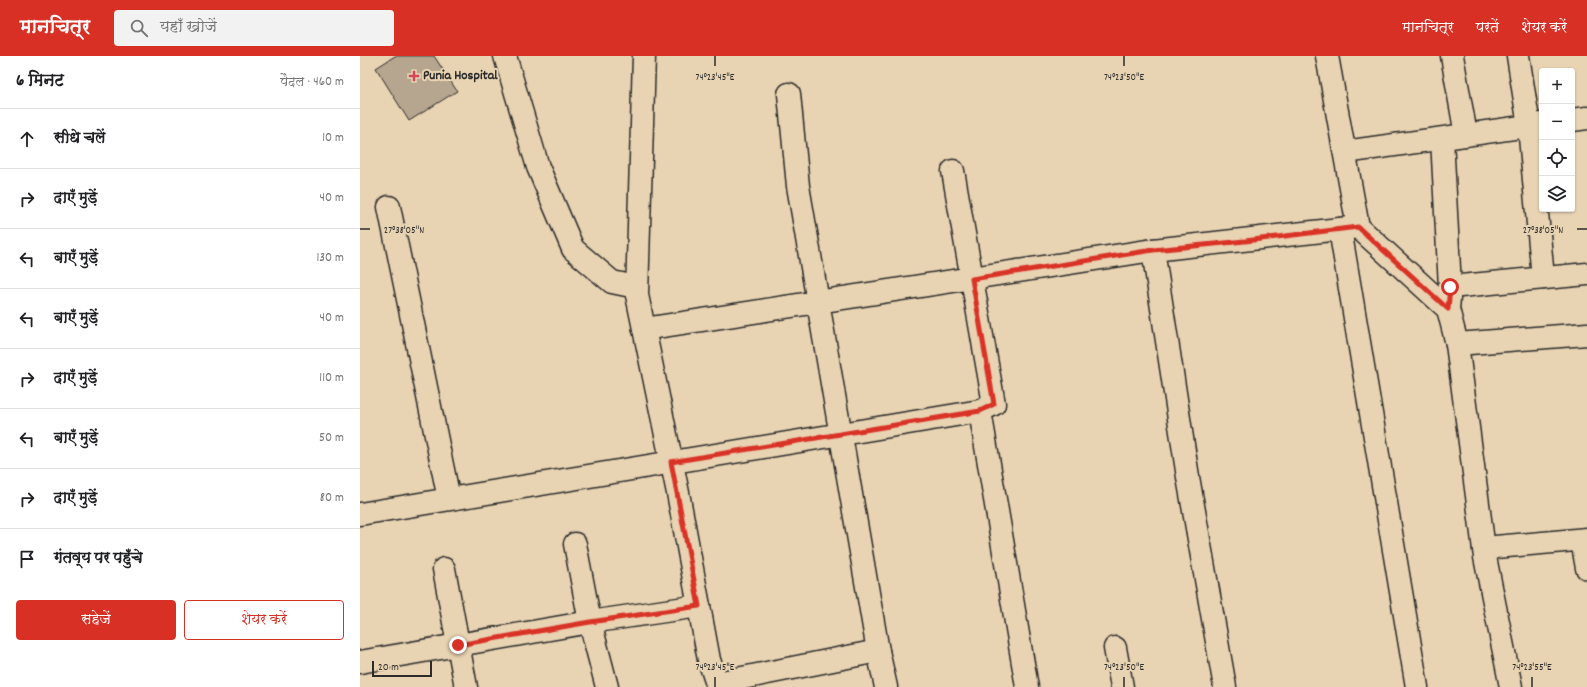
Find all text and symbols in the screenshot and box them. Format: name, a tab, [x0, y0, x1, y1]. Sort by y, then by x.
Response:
search box	[114, 10, 394, 46]
text: मानचित्र	[20, 15, 90, 42]
icon: search	[128, 17, 150, 39]
text: यहाँ खोजें	[160, 17, 217, 39]
text: मानचित्र	[1402, 18, 1454, 38]
text: परतें	[1476, 18, 1499, 38]
text: शेयर करें	[1521, 18, 1567, 38]
place label: Punia Hospital	[423, 66, 498, 86]
map controls	[1539, 68, 1575, 212]
button: +	[1539, 68, 1575, 104]
text: 6 मिनट	[16, 70, 64, 94]
marker: Punia Hospital	[408, 70, 420, 82]
text: 74°23'45"E	[696, 71, 735, 85]
text: 74°23'50"E	[1104, 71, 1145, 85]
text: पैदल · 460 m	[280, 73, 344, 92]
button: −	[1539, 104, 1575, 140]
icon: ahead	[16, 128, 38, 150]
text: सीधे चलें	[54, 128, 105, 150]
text: 10 m	[322, 129, 344, 148]
button: locate	[1539, 140, 1575, 176]
button: layers	[1539, 176, 1575, 212]
icon: right	[16, 188, 38, 210]
text: दाएँ मुड़ें	[54, 188, 97, 210]
text: 40 m	[320, 189, 344, 208]
text: 27°38'05"N	[384, 224, 424, 238]
text: 27°38'05"N	[1523, 224, 1563, 238]
icon: left	[16, 248, 38, 270]
text: बाएँ मुड़ें	[54, 248, 98, 270]
text: 130 m	[316, 249, 344, 268]
route start	[1441, 278, 1459, 296]
icon: left	[16, 308, 38, 330]
text: बाएँ मुड़ें	[54, 308, 98, 330]
text: 40 m	[320, 309, 344, 328]
icon: right	[16, 368, 38, 390]
text: दाएँ मुड़ें	[54, 368, 97, 390]
text: 110 m	[319, 369, 344, 388]
icon: left	[16, 428, 38, 450]
text: बाएँ मुड़ें	[54, 428, 98, 450]
text: 50 m	[319, 429, 344, 448]
icon: right	[16, 488, 38, 510]
text: दाएँ मुड़ें	[54, 488, 97, 510]
text: 80 m	[320, 489, 344, 508]
icon: arrive	[16, 548, 38, 570]
text: गंतव्य पर पहुँचे	[54, 548, 143, 570]
button: सहेजें	[16, 600, 176, 640]
button: शेयर करें	[184, 600, 344, 640]
route end	[449, 636, 467, 654]
scale bar	[372, 659, 432, 678]
text: 20 m	[378, 660, 399, 676]
text: 74°23'45"E	[696, 661, 735, 675]
text: 74°23'50"E	[1104, 661, 1145, 675]
text: 74°23'55"E	[1512, 661, 1552, 675]

